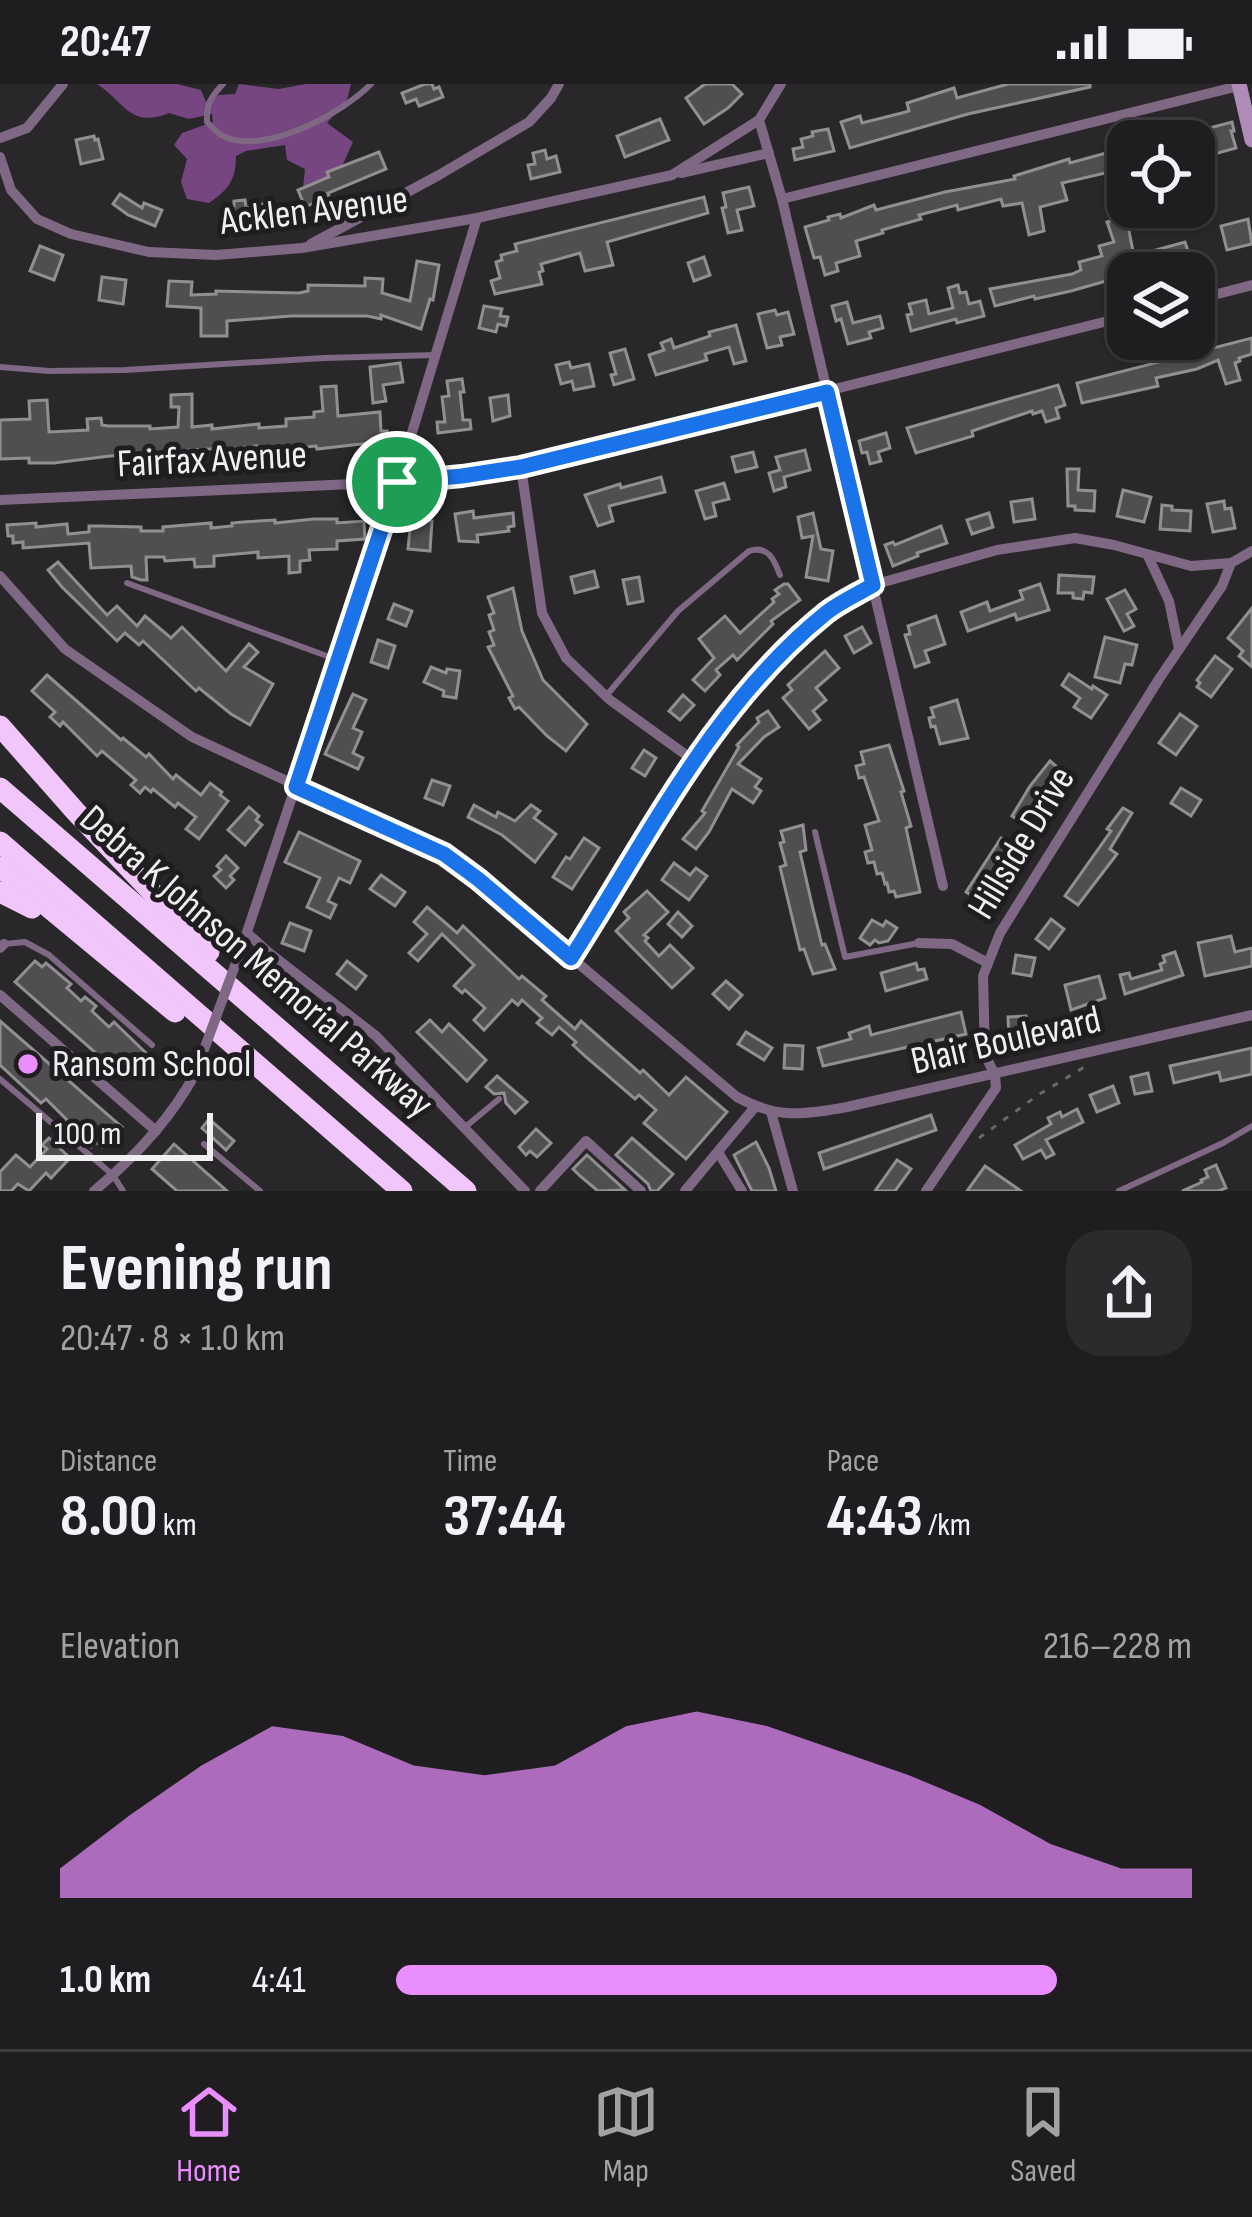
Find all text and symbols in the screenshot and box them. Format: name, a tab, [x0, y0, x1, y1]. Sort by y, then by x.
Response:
text: 20:47	[60, 15, 151, 70]
map controls	[1107, 120, 1215, 360]
button: locate	[1107, 120, 1215, 228]
street label: Acklen Avenue	[216, 176, 411, 246]
button: layers	[1107, 252, 1215, 360]
pin	[346, 431, 448, 533]
street label: Fairfax Avenue	[116, 432, 308, 488]
icon: arrive	[364, 449, 430, 515]
street label: Hillside Drive	[958, 758, 1086, 928]
street label: Debra K Johnson Memorial Parkway	[70, 796, 442, 1128]
street label: Blair Boulevard	[907, 996, 1105, 1086]
place label: Ransom School	[52, 1041, 251, 1088]
marker: Ransom School	[15, 1051, 41, 1077]
scale bar	[36, 1107, 213, 1160]
text: 100 m	[54, 1114, 121, 1154]
text: Evening run	[60, 1230, 333, 1309]
button: share	[1066, 1230, 1192, 1356]
text: 20:47 · 8 × 1.0 km	[60, 1315, 285, 1362]
text: Distance	[60, 1441, 157, 1481]
text: Time	[443, 1441, 497, 1481]
text: Pace	[827, 1441, 879, 1481]
text: 8.00	[60, 1481, 158, 1553]
text: 37:44	[443, 1481, 566, 1553]
text: 4:43	[827, 1481, 923, 1553]
text: km	[158, 1505, 197, 1545]
text: /km	[923, 1505, 971, 1545]
text: Elevation	[60, 1623, 180, 1670]
text: 216–228 m	[1043, 1623, 1192, 1670]
text: 1.0 km	[60, 1957, 151, 2004]
text: 4:41	[252, 1957, 306, 2004]
tab: Home	[176, 2079, 242, 2191]
tab: Map	[593, 2079, 659, 2191]
tab: Saved	[1010, 2079, 1076, 2191]

